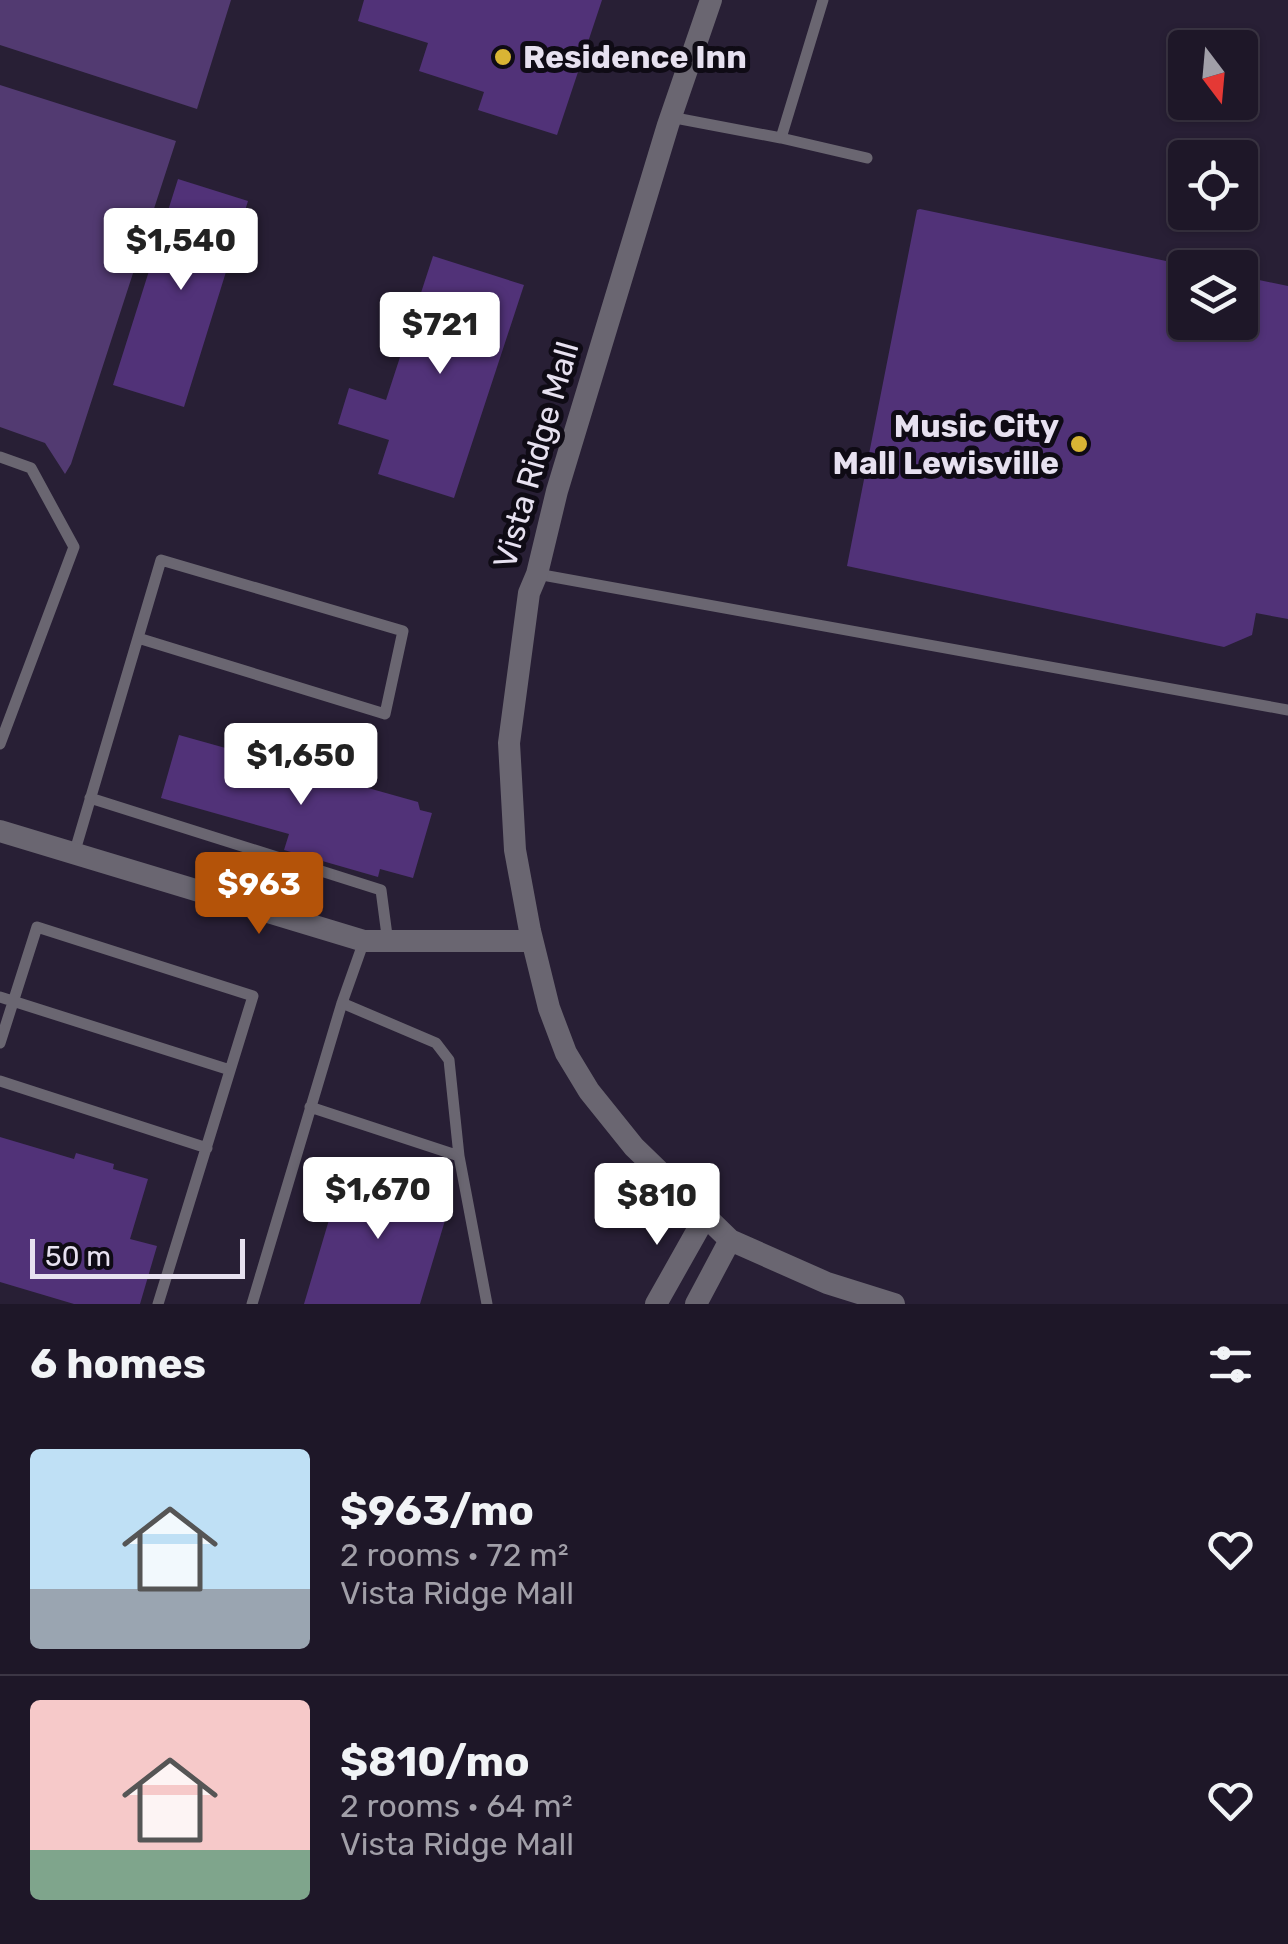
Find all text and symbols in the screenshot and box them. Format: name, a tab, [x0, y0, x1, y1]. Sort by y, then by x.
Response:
north arrow	[1168, 30, 1258, 120]
map controls	[1168, 30, 1258, 340]
place label: Residence Inn	[523, 38, 747, 76]
marker: Residence Inn	[492, 46, 514, 68]
button: locate	[1168, 140, 1258, 230]
pin: $1,540	[100, 208, 262, 293]
text: $1,540	[126, 221, 236, 259]
button: layers	[1168, 250, 1258, 340]
pin: $721	[381, 292, 499, 377]
text: $721	[402, 305, 478, 343]
street label: Vista Ridge Mall	[485, 337, 587, 573]
place label: Music City Mall Lewisville	[833, 407, 1059, 482]
marker: Music City Mall Lewisville	[1068, 433, 1090, 455]
pin: $1,650	[220, 723, 382, 808]
text: $1,650	[246, 736, 356, 774]
pin: $963	[200, 852, 318, 937]
text: $963	[217, 865, 301, 903]
pin: $1,670	[297, 1157, 459, 1242]
pin: $810	[598, 1163, 716, 1248]
text: $1,670	[325, 1170, 431, 1208]
text: $810	[617, 1176, 697, 1214]
scale bar	[30, 1234, 245, 1278]
text: 50 m	[45, 1240, 111, 1273]
icon: filters	[1203, 1337, 1258, 1392]
text: 6 homes	[30, 1339, 206, 1389]
text: $963/mo	[340, 1486, 534, 1536]
icon: home	[110, 1489, 230, 1609]
icon: heart	[1203, 1522, 1258, 1577]
text: 2 rooms · 72 m²	[340, 1536, 569, 1574]
text: Vista Ridge Mall	[340, 1574, 574, 1612]
text: $810/mo	[340, 1737, 530, 1787]
icon: home	[110, 1740, 230, 1860]
icon: heart	[1203, 1773, 1258, 1828]
text: 2 rooms · 64 m²	[340, 1787, 573, 1825]
text: Vista Ridge Mall	[340, 1825, 574, 1863]

